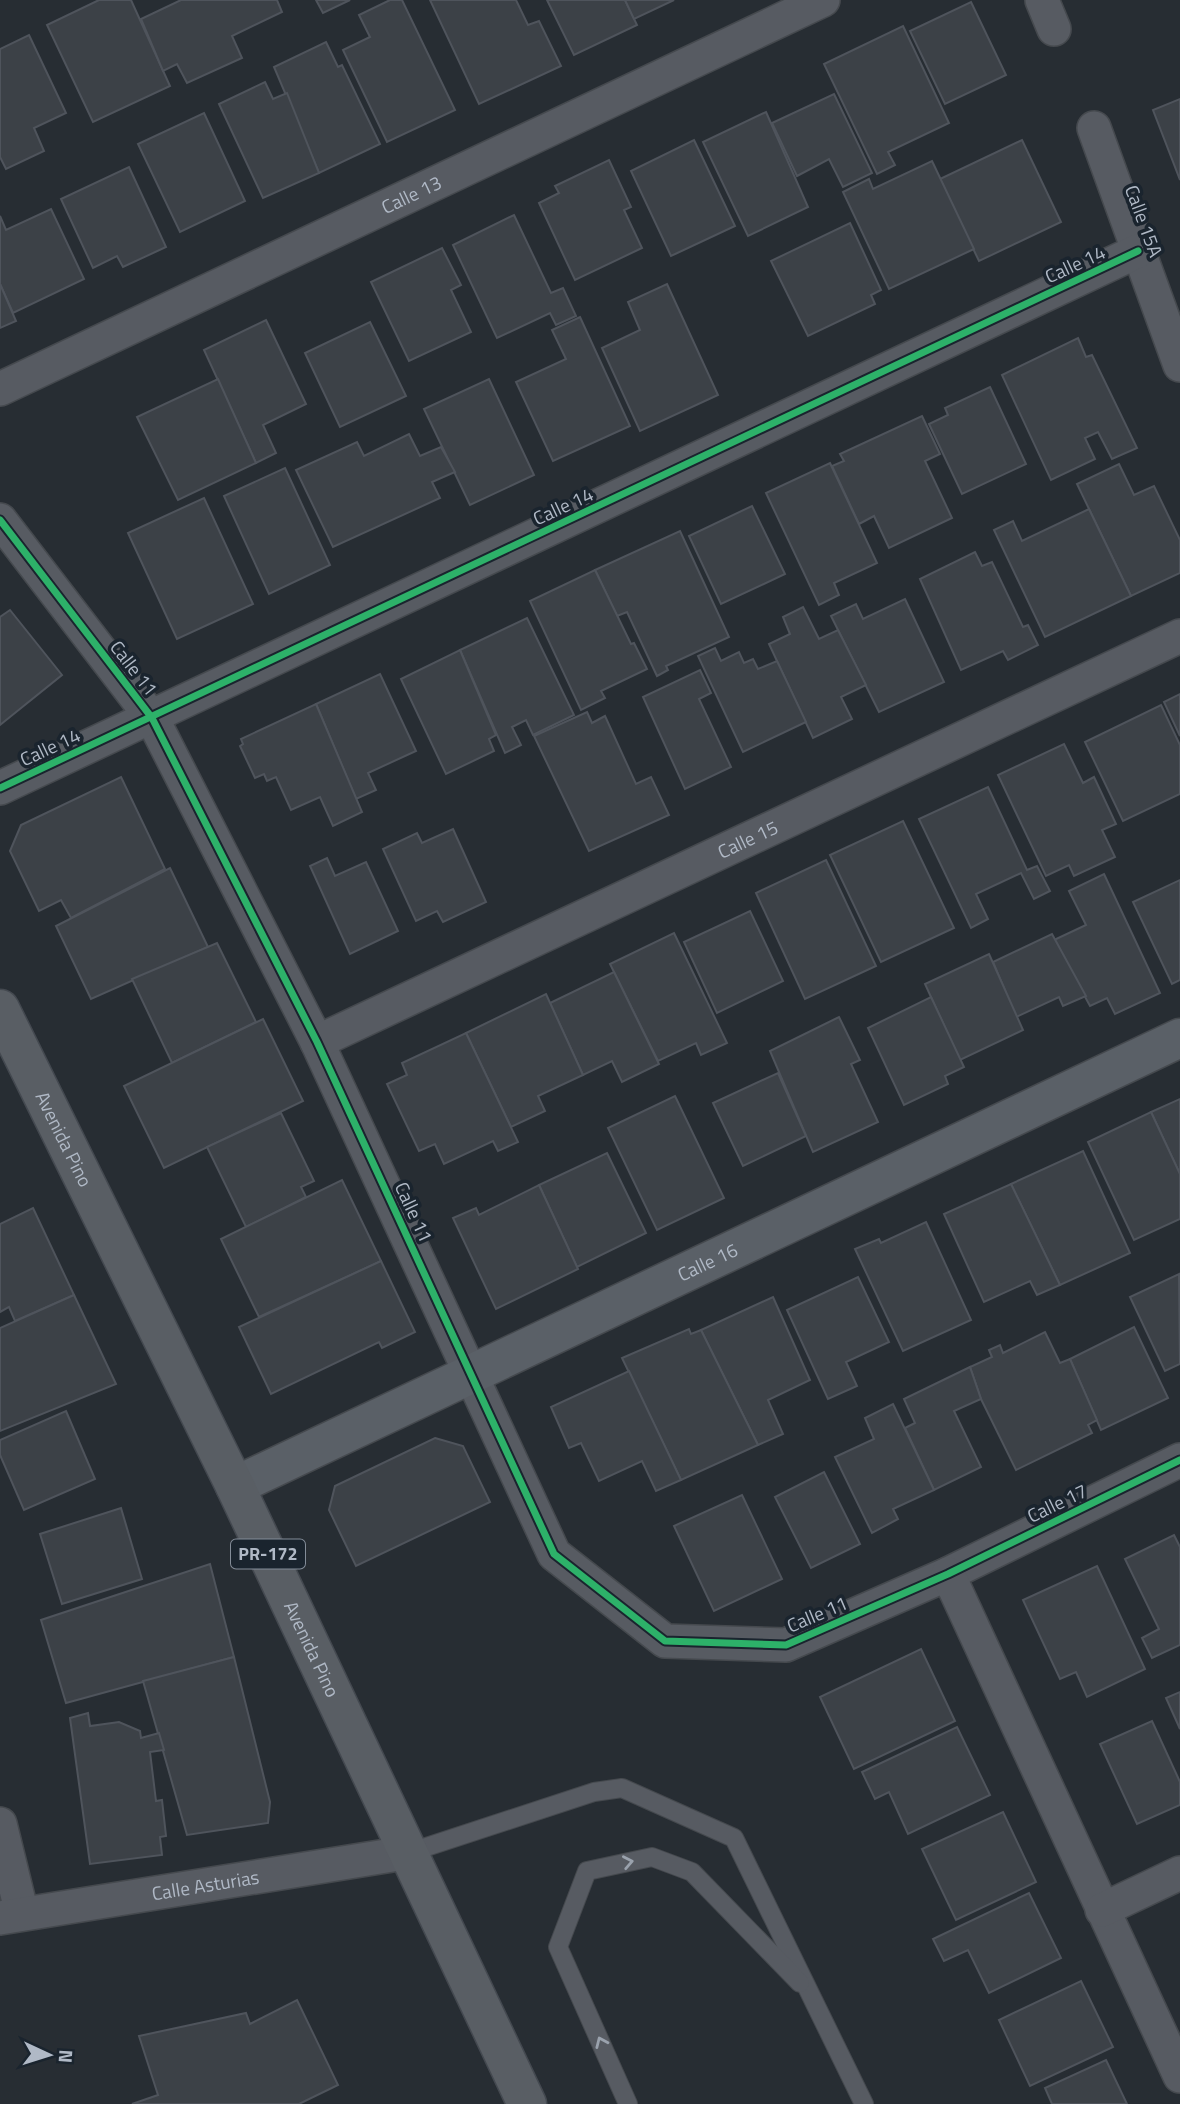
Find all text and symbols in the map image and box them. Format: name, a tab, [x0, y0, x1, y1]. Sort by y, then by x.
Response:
street label: Calle 13	[376, 167, 446, 221]
street label: Calle 15A	[1118, 181, 1171, 261]
street label: Calle 14	[1040, 237, 1110, 290]
street label: Calle 14	[528, 479, 598, 532]
street label: Calle 11	[103, 634, 165, 702]
street label: Calle 14	[15, 720, 85, 773]
street label: Calle 15	[712, 812, 783, 866]
street label: Avenida Pino	[29, 1086, 100, 1192]
street label: Calle 11	[388, 1177, 441, 1247]
street label: Calle 16	[672, 1235, 742, 1288]
street label: Calle 17	[1022, 1476, 1092, 1530]
road number: PR-172	[231, 1540, 305, 1568]
street label: Calle 11	[782, 1588, 852, 1639]
street label: Avenida Pino	[277, 1596, 348, 1702]
one-way arrow	[622, 1856, 634, 1871]
street label: Calle Asturias	[149, 1862, 261, 1907]
north arrow	[14, 2020, 84, 2090]
one-way arrow	[595, 2037, 609, 2049]
text: N	[52, 2049, 81, 2064]

